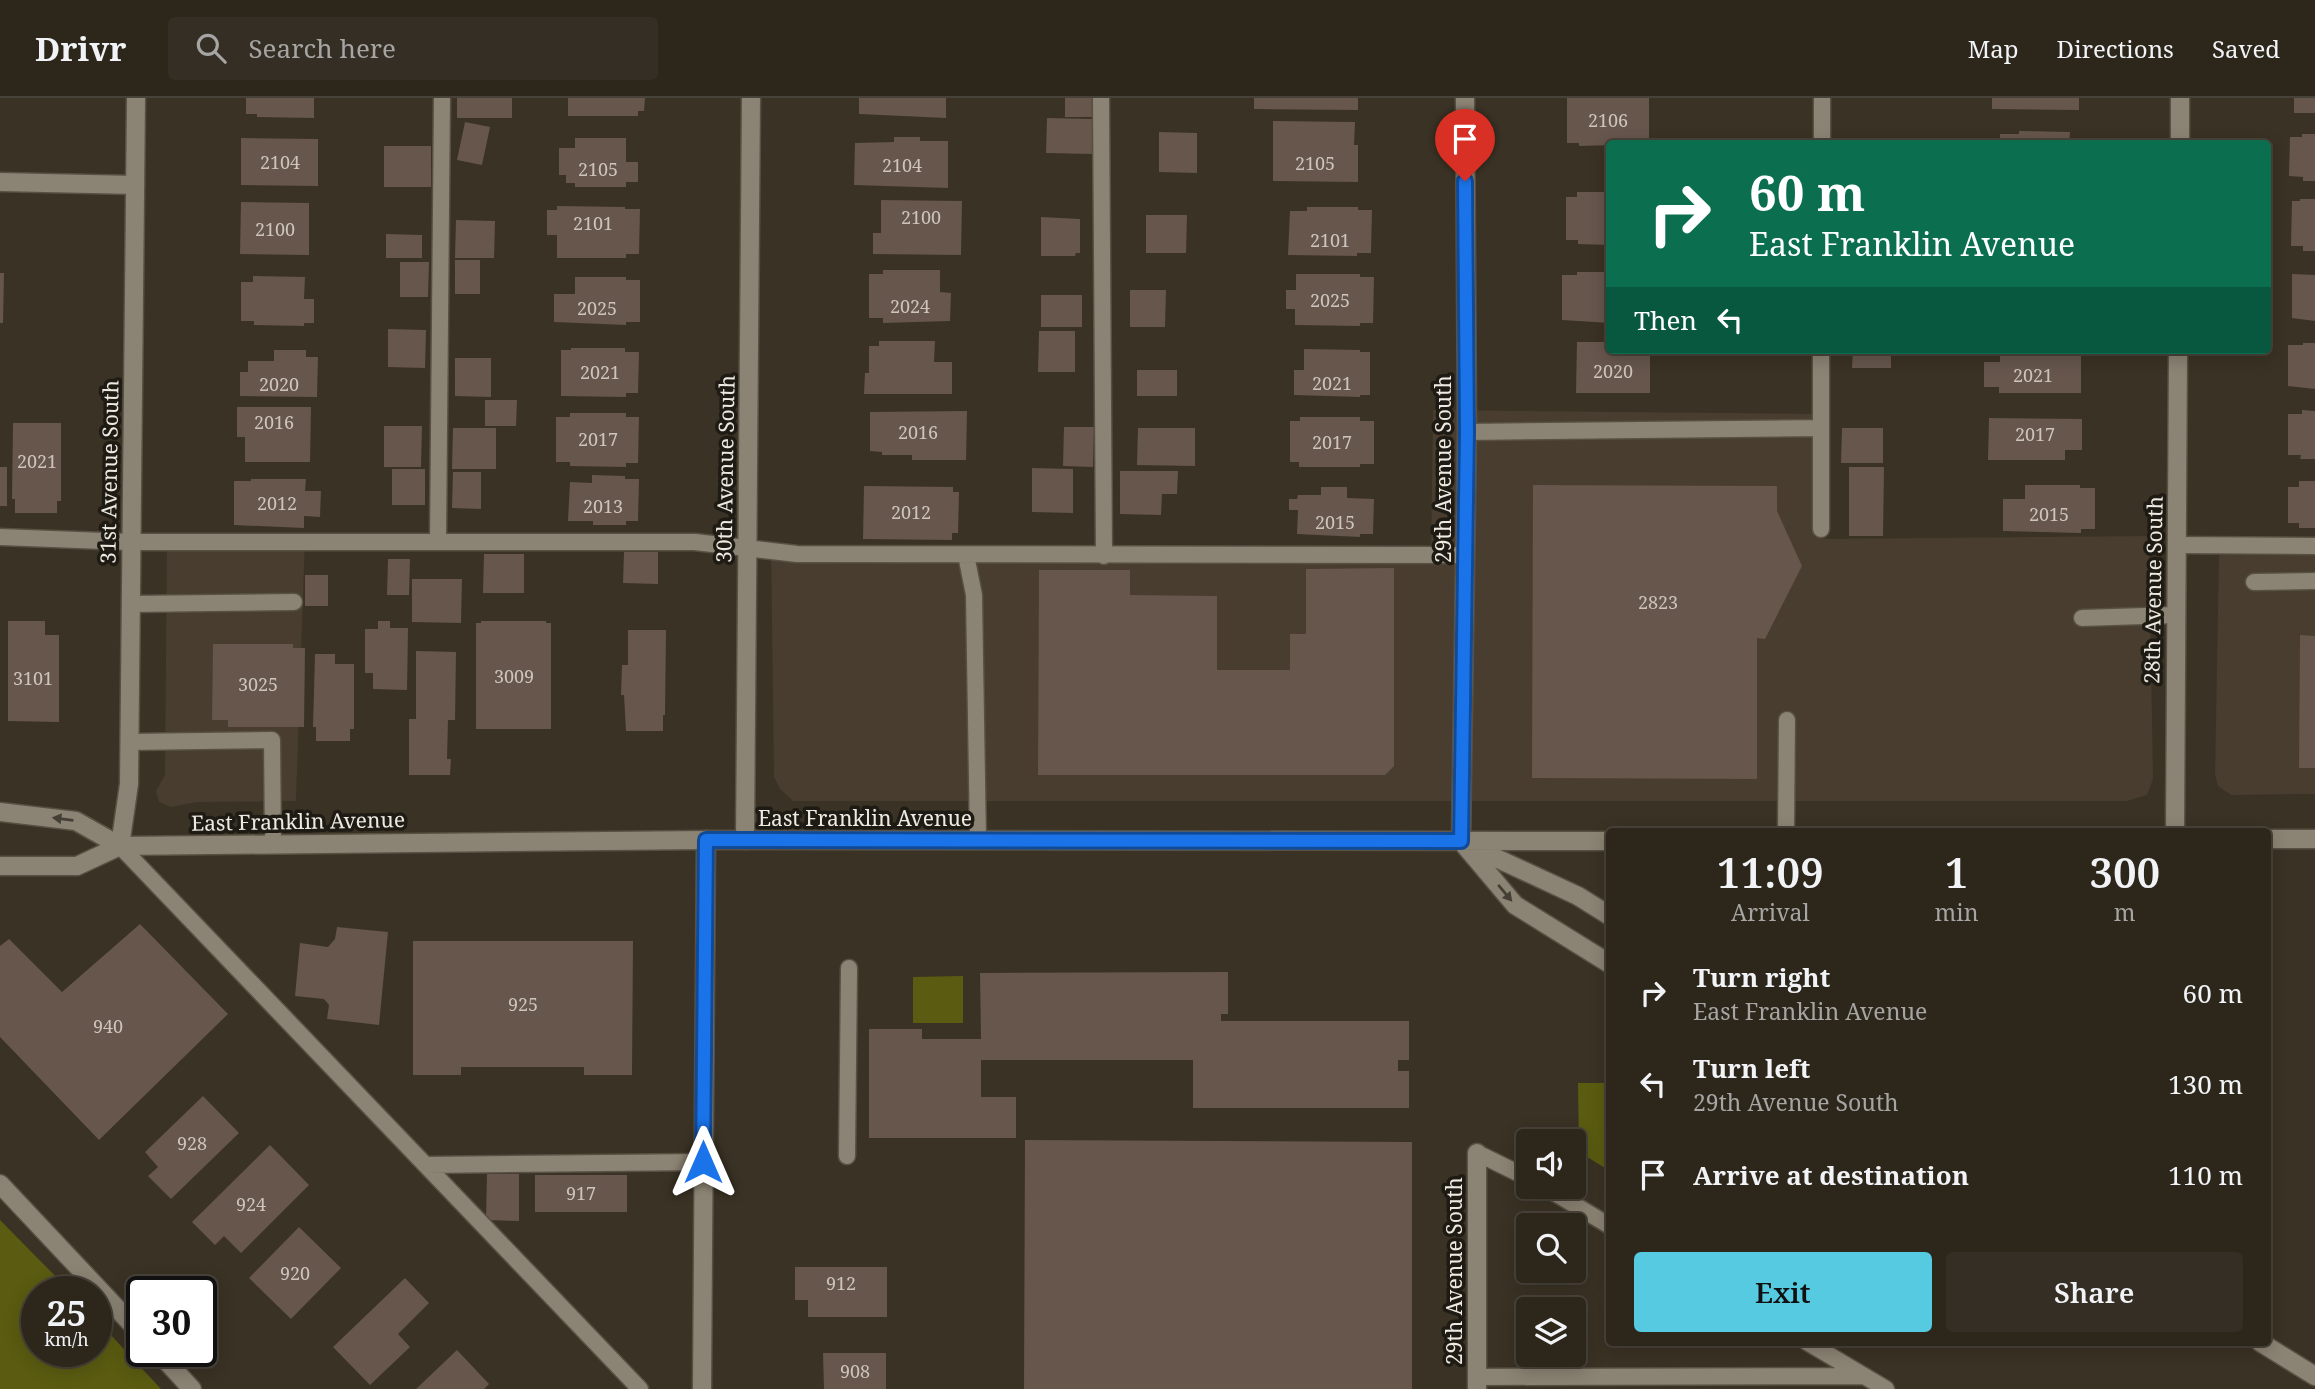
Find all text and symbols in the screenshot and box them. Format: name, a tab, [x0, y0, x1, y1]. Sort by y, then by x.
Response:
search box	[168, 17, 658, 80]
text: Drivr	[35, 26, 126, 71]
icon: search	[192, 29, 230, 67]
text: Search here	[248, 30, 396, 66]
text: Map	[1968, 32, 2019, 65]
text: Directions	[2057, 32, 2174, 65]
text: Saved	[2212, 32, 2280, 65]
house number: 2106	[1588, 108, 1628, 132]
pin	[1435, 109, 1495, 181]
icon: arrive	[1446, 120, 1484, 158]
house number: 2104	[260, 150, 300, 174]
house number: 2105	[1295, 151, 1335, 175]
house number: 2104	[882, 153, 922, 177]
house number: 2105	[578, 157, 618, 181]
text: 60 m	[1749, 159, 1865, 225]
icon: right	[1634, 168, 1725, 259]
house number: 2100	[901, 205, 941, 229]
house number: 2101	[573, 211, 613, 235]
house number: 2100	[255, 217, 295, 241]
text: East Franklin Avenue	[1749, 222, 2075, 265]
house number: 2101	[1310, 228, 1350, 252]
house number: 2025	[1310, 288, 1350, 312]
house number: 2024	[890, 294, 930, 318]
house number: 2025	[577, 296, 617, 320]
icon: left	[1711, 301, 1749, 339]
text: Then	[1634, 302, 1697, 338]
house number: 2020	[1593, 359, 1633, 383]
house number: 2021	[580, 360, 620, 384]
house number: 2021	[2013, 363, 2053, 387]
house number: 2021	[1312, 371, 1352, 395]
house number: 2020	[259, 372, 299, 396]
street label: 30th Avenue South	[709, 375, 741, 563]
street label: 29th Avenue South	[1429, 375, 1457, 563]
street label: 31st Avenue South	[93, 380, 125, 564]
house number: 2016	[254, 410, 294, 434]
house number: 2016	[898, 420, 938, 444]
house number: 2017	[2015, 422, 2055, 446]
house number: 2017	[578, 427, 618, 451]
house number: 2017	[1312, 430, 1352, 454]
house number: 2021	[17, 449, 57, 473]
house number: 2012	[257, 491, 297, 515]
house number: 2013	[583, 494, 623, 518]
street label: 28th Avenue South	[2137, 496, 2169, 684]
house number: 2012	[891, 500, 931, 524]
house number: 2015	[2029, 502, 2069, 526]
house number: 2015	[1315, 510, 1355, 534]
house number: 2823	[1638, 590, 1678, 614]
house number: 3009	[494, 664, 534, 688]
house number: 3101	[13, 666, 53, 690]
house number: 3025	[238, 672, 278, 696]
street label: East Franklin Avenue	[758, 804, 972, 832]
street label: East Franklin Avenue	[191, 805, 405, 837]
one-way arrow	[52, 814, 74, 825]
text: 11:09	[1717, 843, 1824, 900]
text: 1	[1945, 843, 1968, 900]
text: 300	[2089, 843, 2160, 900]
one-way arrow	[1497, 885, 1512, 902]
text: Arrival	[1731, 896, 1810, 928]
text: min	[1935, 896, 1979, 928]
text: m	[2114, 896, 2136, 928]
text: Turn right	[1693, 959, 1830, 995]
icon: right	[1634, 974, 1672, 1012]
text: 60 m	[2183, 975, 2243, 1011]
house number: 925	[508, 992, 538, 1016]
text: East Franklin Avenue	[1693, 995, 1927, 1027]
house number: 940	[93, 1014, 123, 1038]
text: Turn left	[1693, 1050, 1810, 1086]
icon: left	[1634, 1065, 1672, 1103]
text: 130 m	[2168, 1066, 2243, 1102]
text: 29th Avenue South	[1693, 1086, 1899, 1118]
position arrow	[666, 1125, 740, 1199]
map controls	[1516, 1129, 1586, 1367]
button: sound	[1516, 1129, 1586, 1199]
house number: 928	[177, 1131, 207, 1155]
icon: arrive	[1634, 1156, 1672, 1194]
text: Arrive at destination	[1693, 1157, 1969, 1193]
text: 110 m	[2168, 1157, 2243, 1193]
street label: 29th Avenue South	[1440, 1177, 1468, 1365]
house number: 917	[566, 1181, 596, 1205]
house number: 924	[236, 1192, 266, 1216]
button: search	[1516, 1213, 1586, 1283]
button: Exit	[1634, 1252, 1932, 1332]
button: Share	[1946, 1252, 2243, 1332]
house number: 920	[280, 1261, 310, 1285]
house number: 912	[826, 1271, 856, 1295]
speed limit sign: 30	[126, 1276, 217, 1367]
text: 25	[47, 1289, 86, 1336]
button: layers	[1516, 1297, 1586, 1367]
text: km/h	[44, 1327, 89, 1351]
house number: 908	[840, 1359, 870, 1383]

